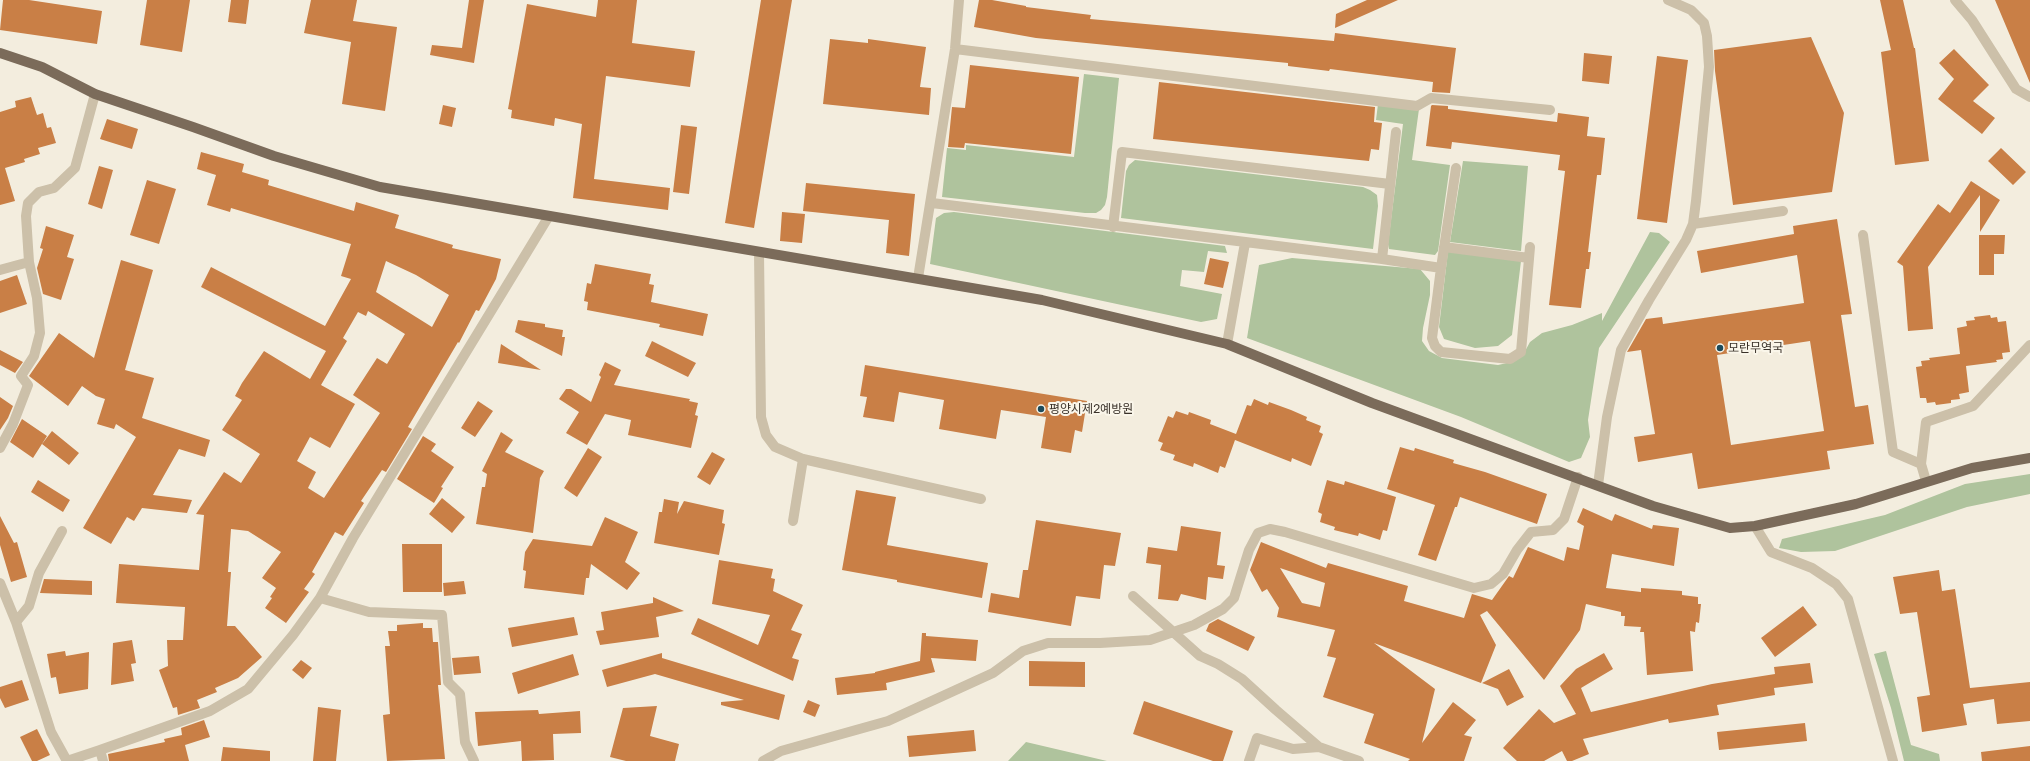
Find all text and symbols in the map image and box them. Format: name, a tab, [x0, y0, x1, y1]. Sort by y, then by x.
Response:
place label: 모란무역국	[1728, 341, 1783, 355]
marker: 모란무역국	[1715, 343, 1725, 353]
place label: 평양시제2예방원	[1049, 402, 1133, 416]
marker: 평양시제2예방원	[1036, 404, 1046, 414]

